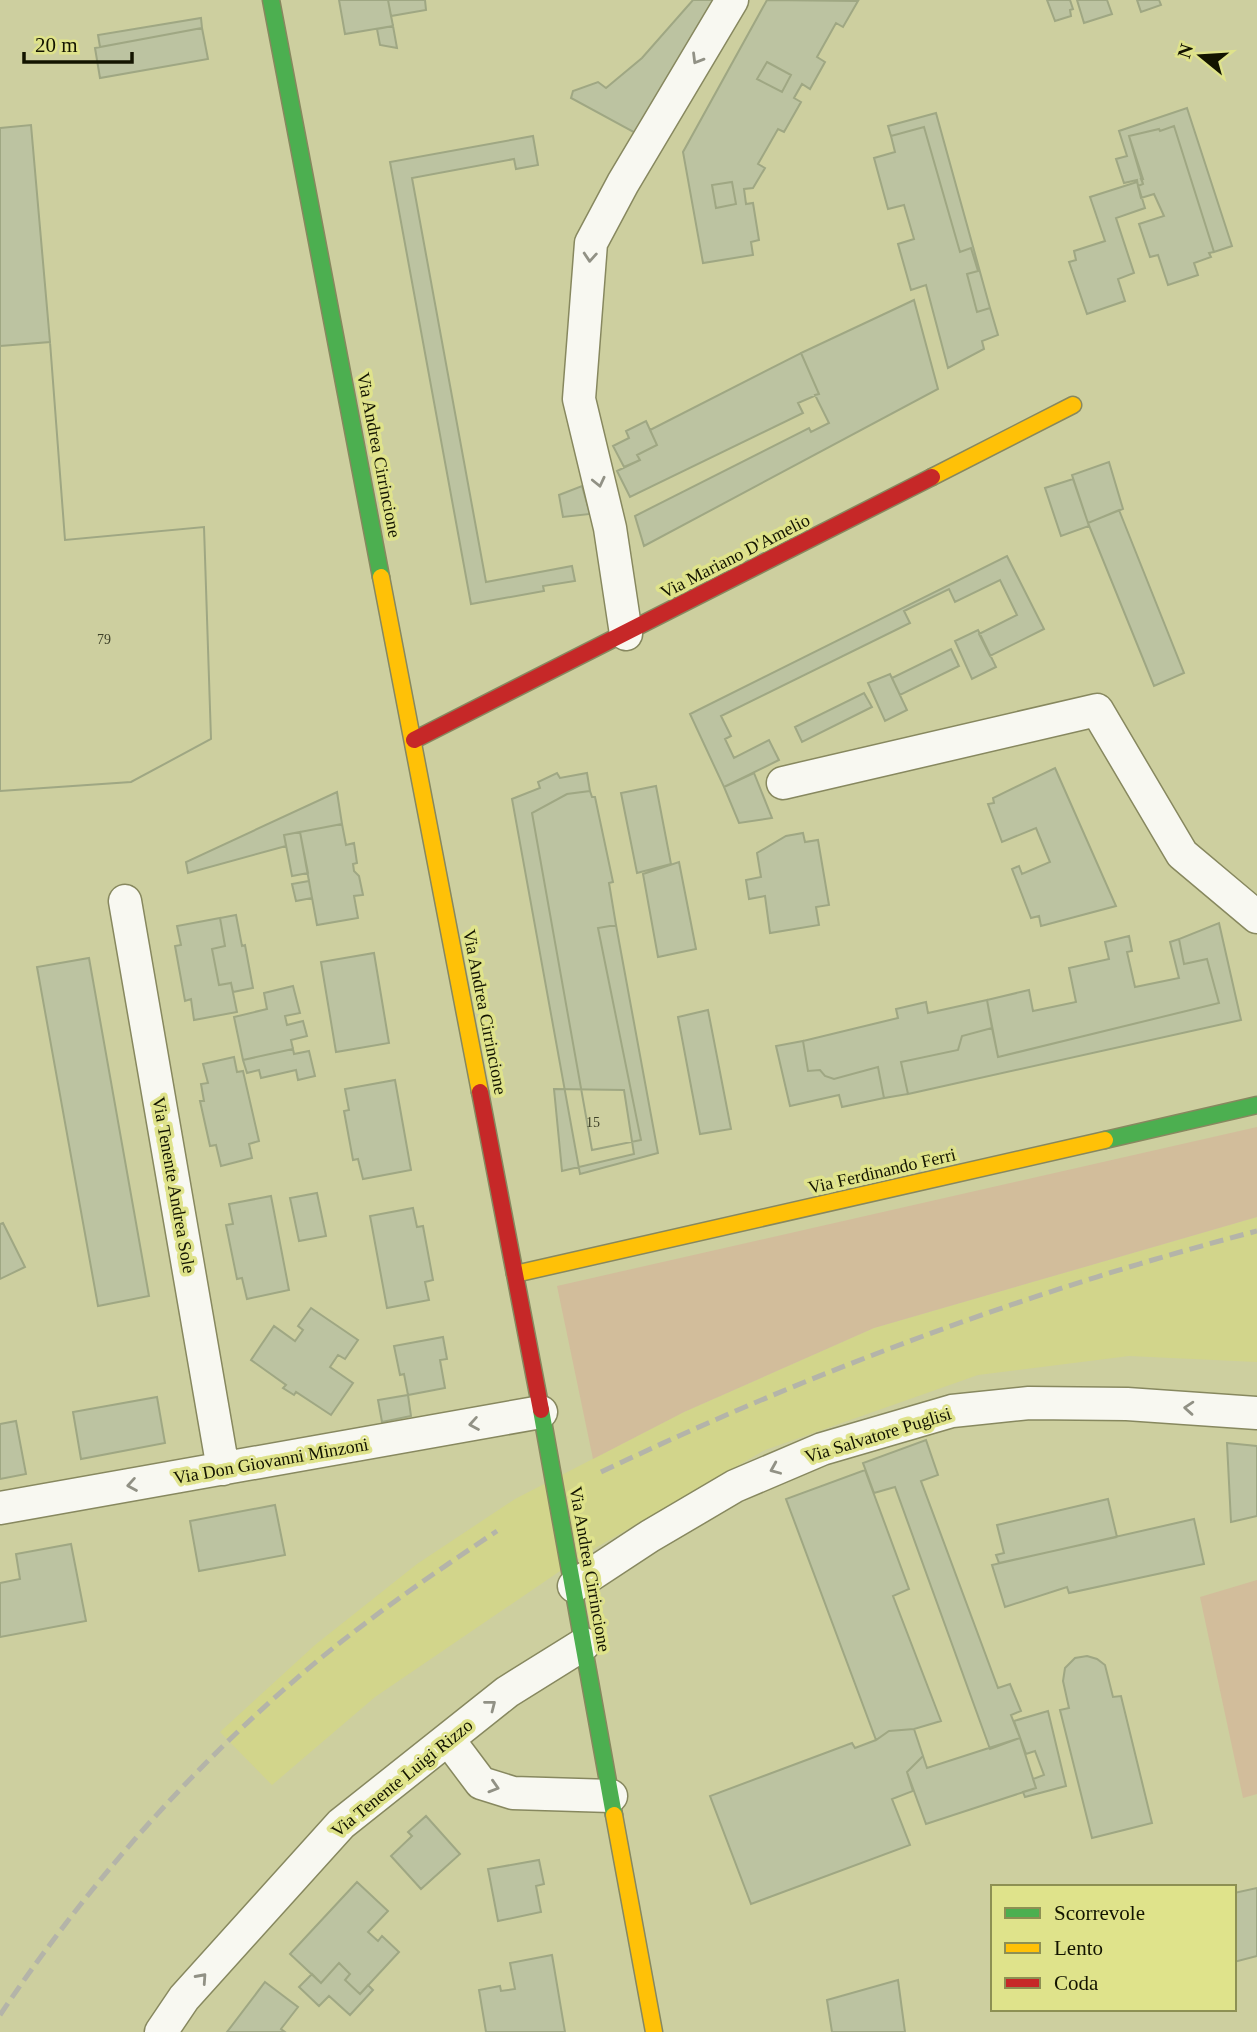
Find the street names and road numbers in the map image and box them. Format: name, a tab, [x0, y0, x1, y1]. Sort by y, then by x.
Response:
street label: Via Andrea Cirrincione	[353, 371, 405, 539]
street label: Via Mariano D'Amelio	[657, 510, 813, 602]
street label: Via Andrea Cirrincione	[459, 928, 511, 1096]
street label: Via Tenente Andrea Sole	[149, 1095, 199, 1275]
street label: Via Ferdinando Ferri	[806, 1144, 958, 1198]
street label: Via Salvatore Puglisi	[802, 1403, 954, 1467]
street label: Via Don Giovanni Minzoni	[172, 1434, 370, 1488]
street label: Via Andrea Cirrincione	[566, 1485, 614, 1653]
street label: Via Tenente Luigi Rizzo	[327, 1715, 477, 1841]

